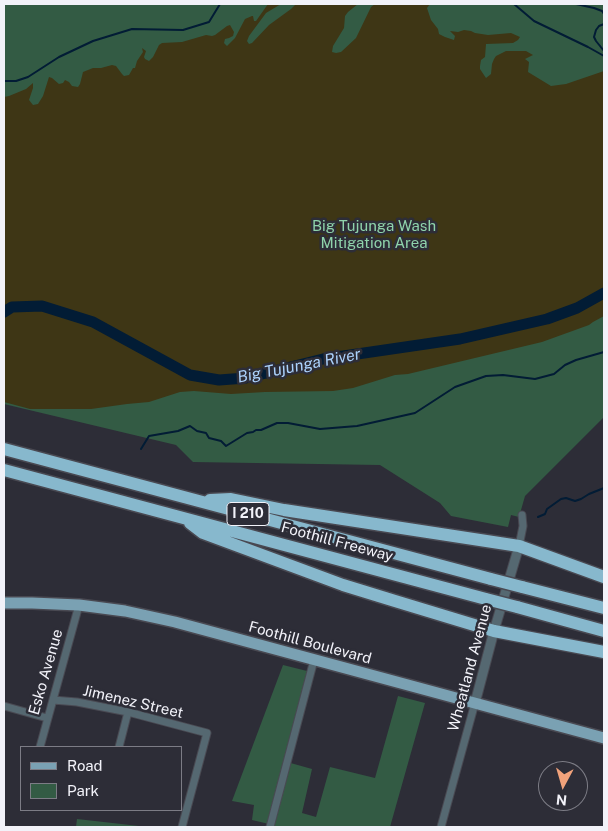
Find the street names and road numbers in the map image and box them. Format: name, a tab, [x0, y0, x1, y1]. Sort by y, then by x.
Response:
road number: I 210	[227, 502, 269, 526]
street label: Foothill Freeway	[279, 518, 395, 566]
street label: Wheatland Avenue	[444, 603, 496, 733]
street label: Foothill Boulevard	[247, 618, 373, 668]
street label: Esko Avenue	[25, 627, 67, 717]
street label: Jimenez Street	[81, 682, 185, 722]

